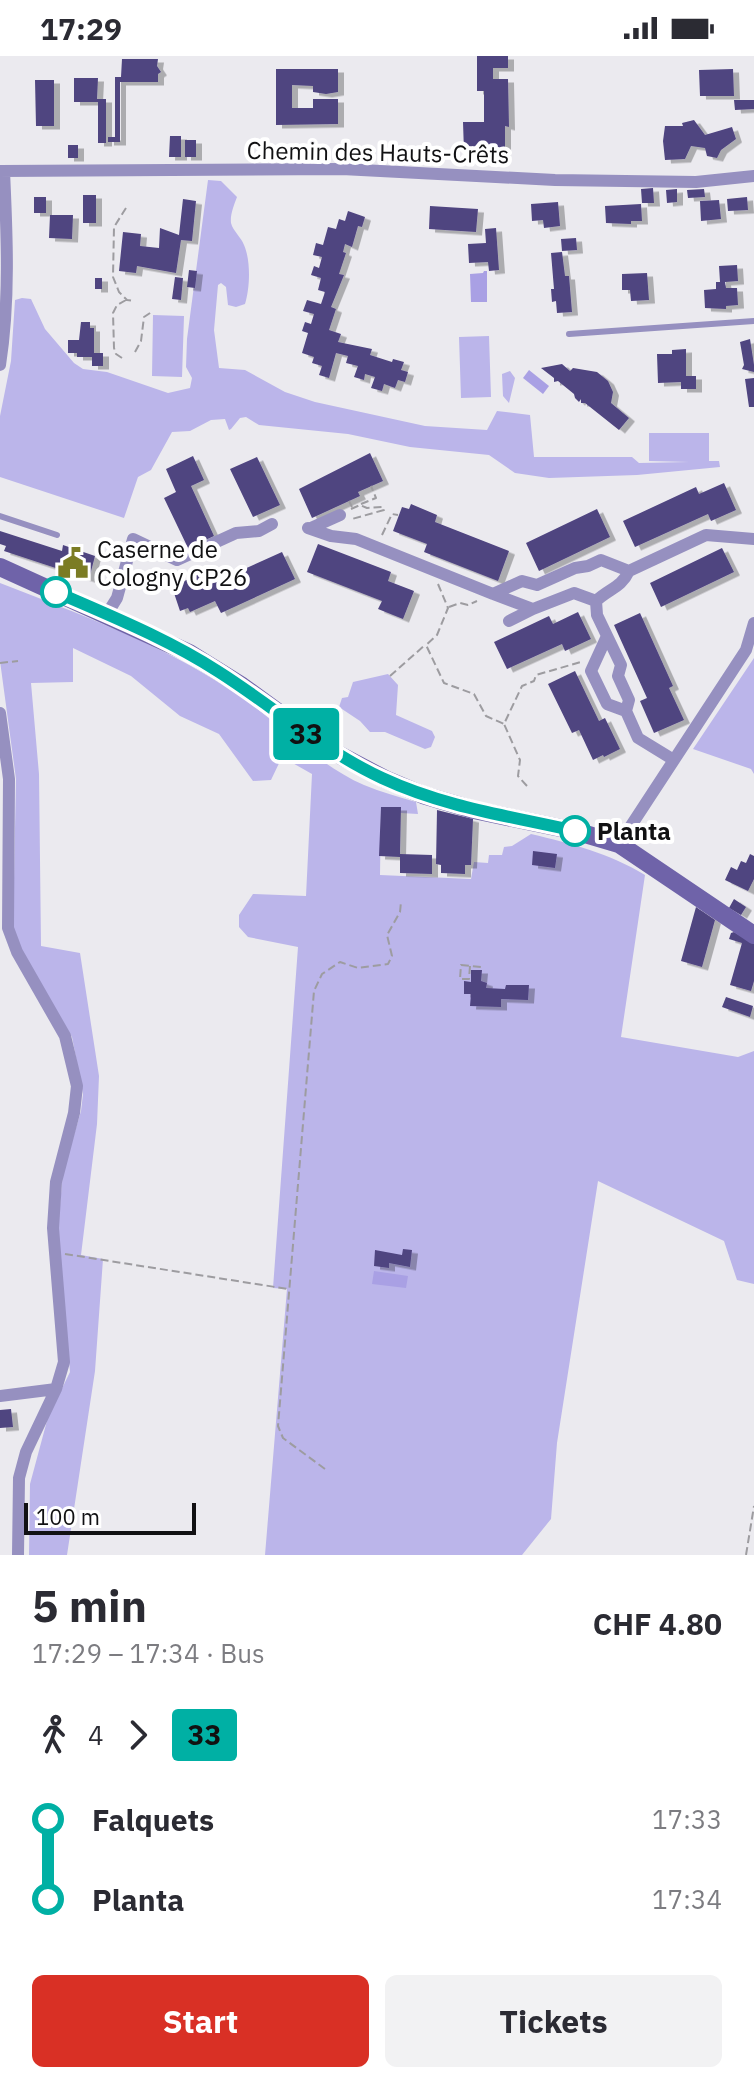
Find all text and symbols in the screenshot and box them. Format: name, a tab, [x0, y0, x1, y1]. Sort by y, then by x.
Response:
text: 17:29	[40, 9, 122, 48]
street label: Chemin des Hauts-Crêts	[246, 134, 510, 170]
place label: Caserne de Cologny CP26	[97, 533, 247, 593]
public building icon: Caserne de Cologny CP26	[56, 546, 90, 580]
unlabelled marker	[41, 577, 71, 607]
line badge: 33	[270, 708, 342, 760]
text: 33	[289, 715, 323, 752]
place label: Planta	[597, 815, 671, 847]
marker: Planta	[560, 816, 590, 846]
scale bar	[24, 1499, 196, 1535]
text: 100 m	[36, 1502, 100, 1531]
text: 5 min	[32, 1577, 147, 1634]
text: CHF 4.80	[593, 1604, 722, 1643]
text: 17:29 – 17:34 · Bus	[32, 1636, 265, 1670]
icon: walk	[32, 1713, 76, 1757]
icon: forward	[116, 1713, 160, 1757]
text: 33	[188, 1716, 221, 1753]
text: 4	[88, 1718, 104, 1752]
text: Falquets	[92, 1800, 214, 1839]
text: 17:33	[652, 1802, 722, 1836]
text: Planta	[92, 1880, 184, 1919]
text: 17:34	[652, 1882, 722, 1916]
button: Start	[32, 1975, 369, 2067]
button: Tickets	[385, 1975, 722, 2067]

